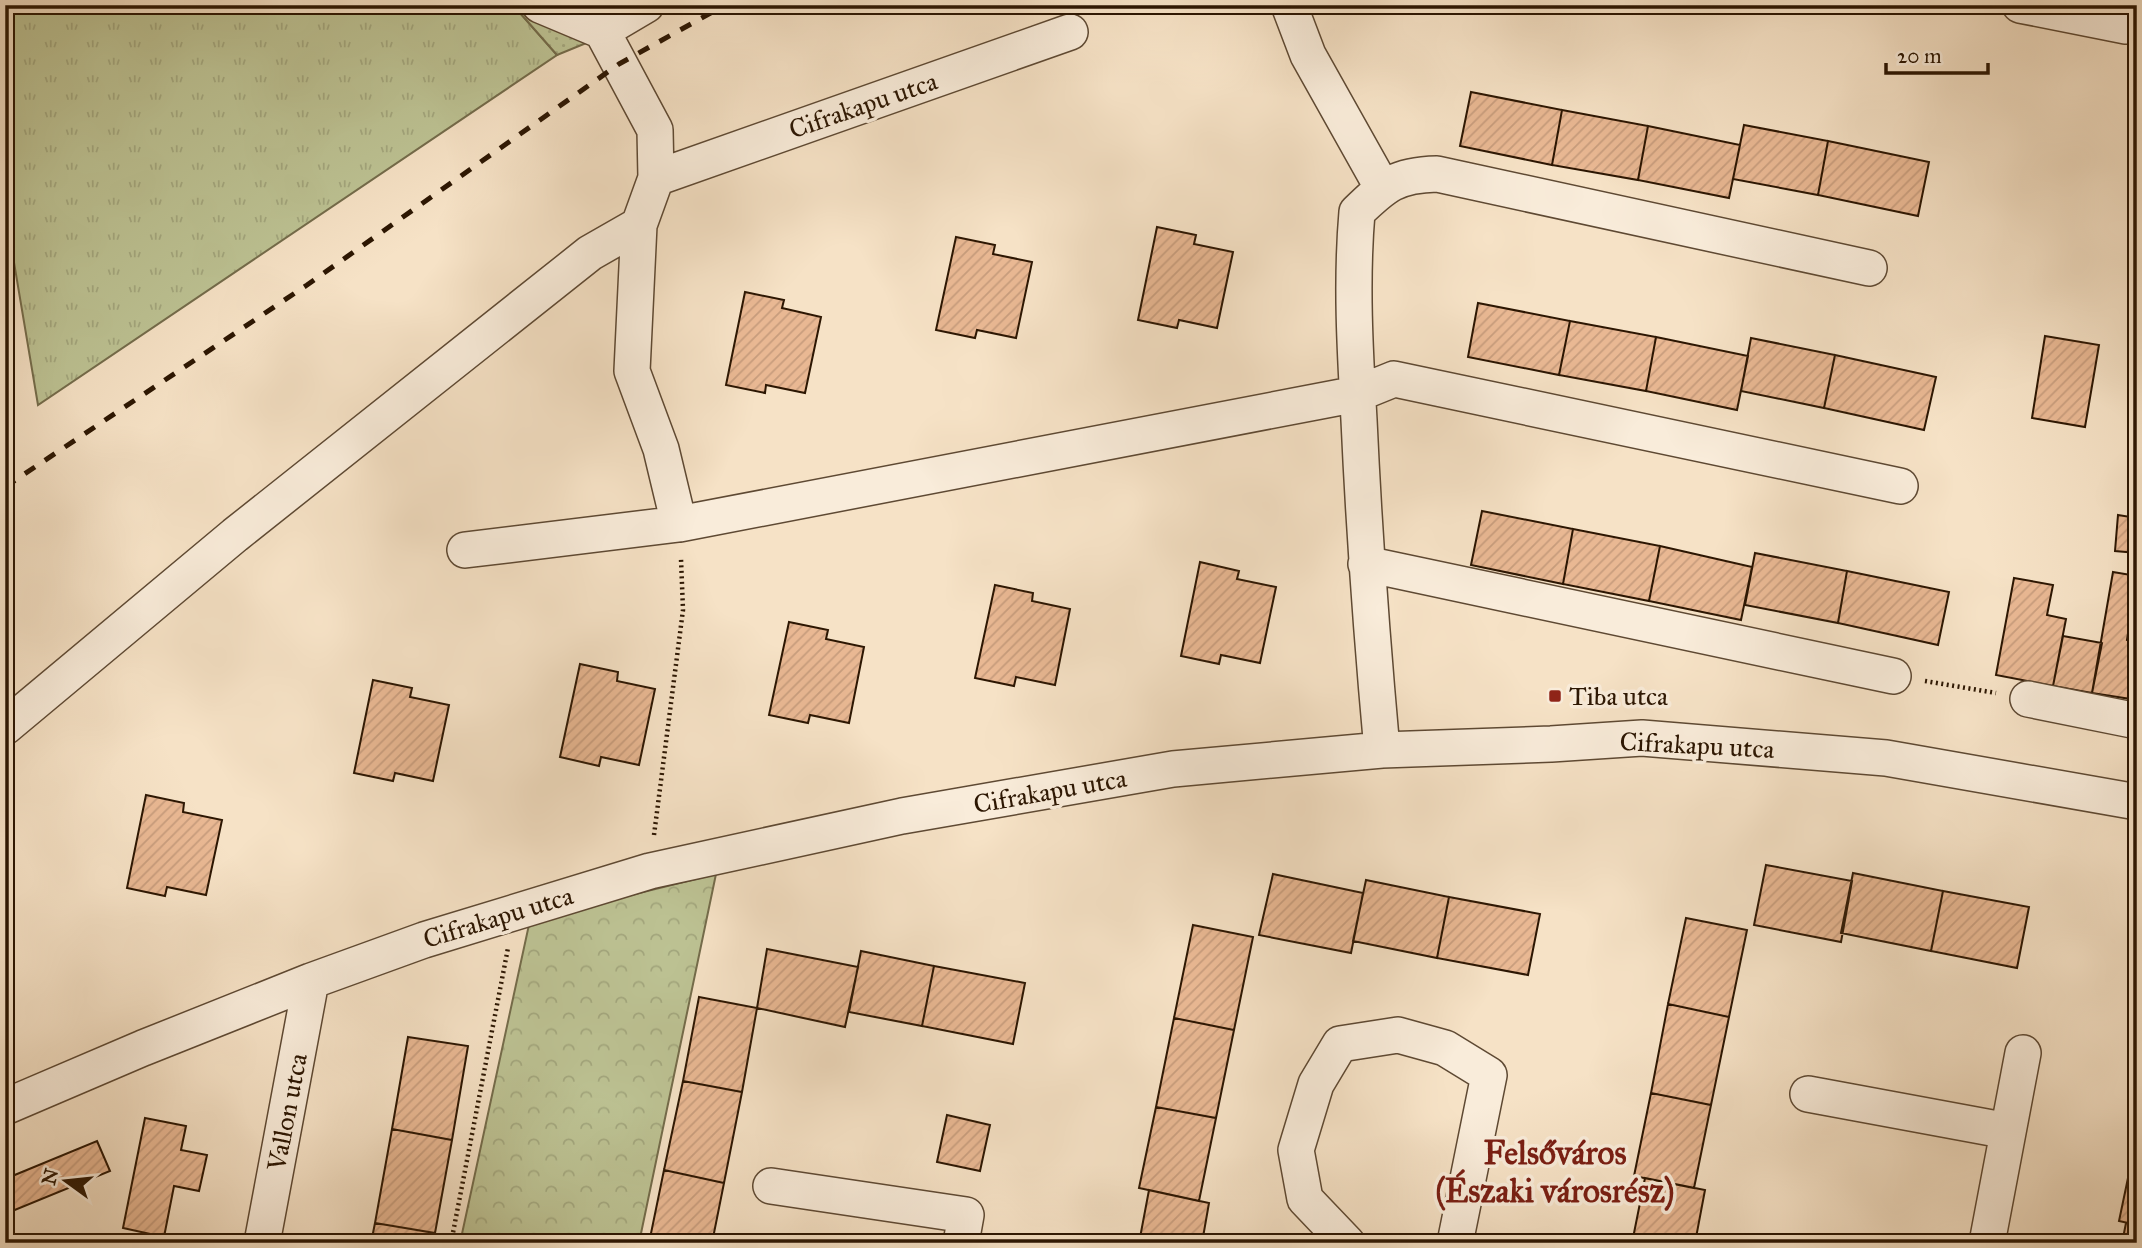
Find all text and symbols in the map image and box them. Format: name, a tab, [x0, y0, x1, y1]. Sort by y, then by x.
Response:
scale bar	[1886, 32, 1988, 76]
text: 20 m	[1897, 43, 1942, 69]
street label: Cifrakapu utca	[785, 65, 941, 145]
place label: Tiba utca	[1569, 680, 1668, 712]
marker: Tiba utca	[1547, 688, 1563, 704]
street label: Cifrakapu utca	[1619, 725, 1775, 765]
street label: Cifrakapu utca	[971, 762, 1129, 820]
street label: Cifrakapu utca	[419, 879, 577, 955]
street label: Vallon utca	[260, 1051, 314, 1174]
district label: Felsőváros (Északi városrész)	[1436, 1133, 1675, 1211]
north arrow	[32, 1146, 102, 1216]
text: N	[37, 1166, 63, 1187]

